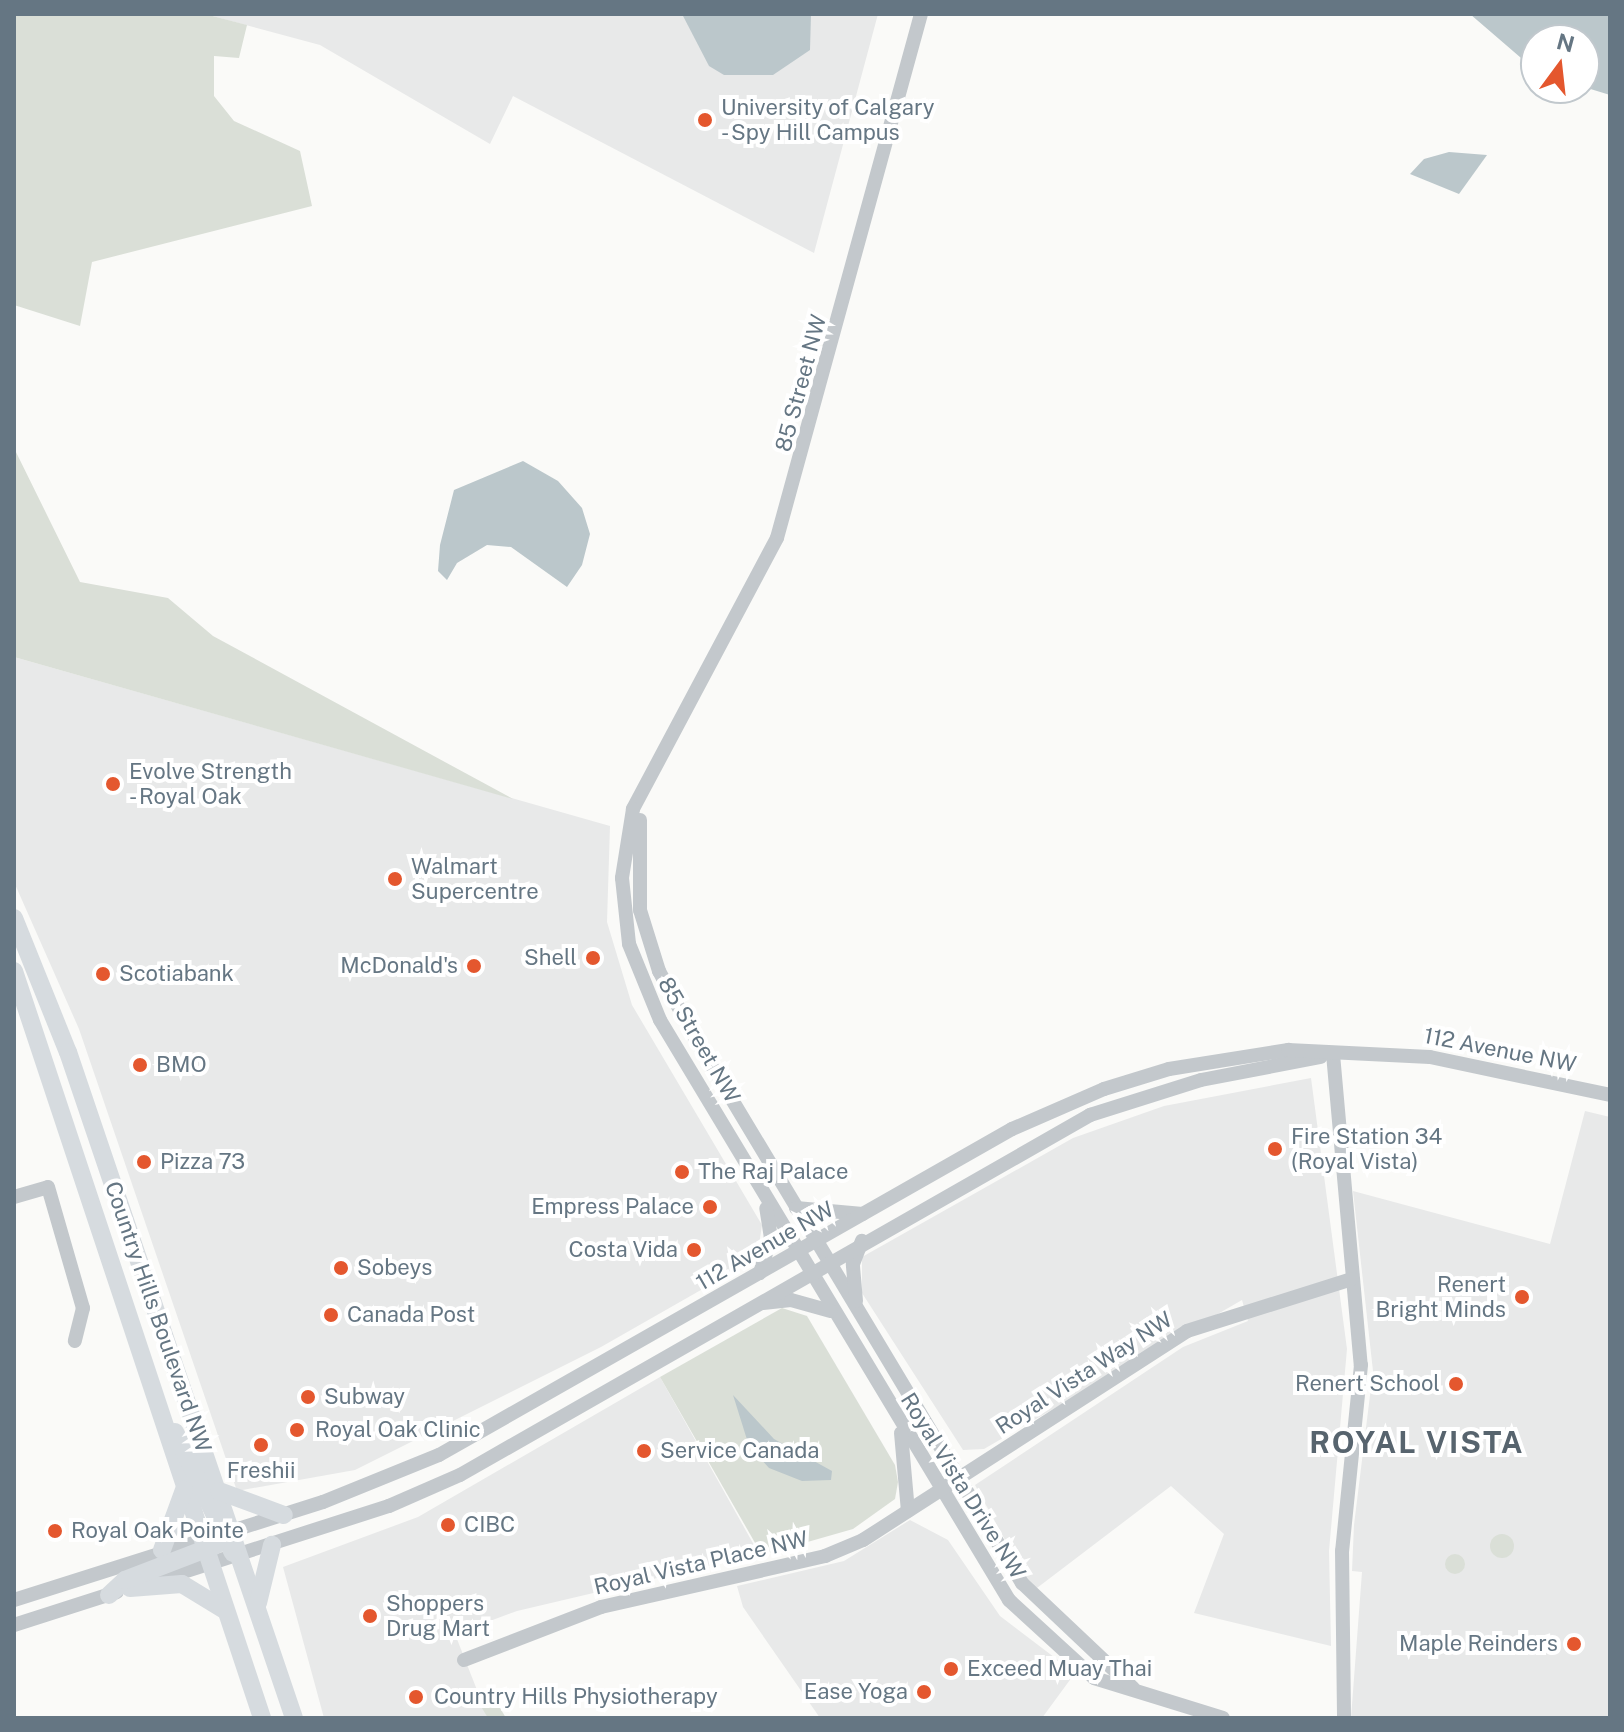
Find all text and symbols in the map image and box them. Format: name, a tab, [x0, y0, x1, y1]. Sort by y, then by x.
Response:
north arrow	[1520, 24, 1600, 104]
text: N	[1554, 28, 1577, 58]
place label: University of Calgary - Spy Hill Campus	[721, 94, 935, 146]
marker: University of Calgary - Spy Hill Campus	[696, 111, 714, 129]
street label: 85 Street NW	[770, 312, 832, 454]
place label: Evolve Strength - Royal Oak	[129, 758, 292, 810]
marker: Evolve Strength - Royal Oak	[104, 775, 122, 793]
place label: Walmart Supercentre	[411, 853, 539, 904]
marker: Walmart Supercentre	[386, 870, 404, 888]
place label: Shell	[524, 945, 577, 971]
marker: Shell	[584, 949, 602, 967]
place label: McDonald's	[340, 953, 458, 979]
marker: McDonald's	[465, 957, 483, 975]
place label: Scotiabank	[119, 961, 234, 987]
marker: Scotiabank	[94, 965, 112, 983]
street label: 85 Street NW	[652, 972, 746, 1108]
street label: 112 Avenue NW	[1421, 1022, 1579, 1078]
place label: BMO	[156, 1052, 207, 1078]
marker: BMO	[131, 1056, 149, 1074]
place label: Fire Station 34 (Royal Vista)	[1291, 1123, 1443, 1174]
marker: Fire Station 34 (Royal Vista)	[1266, 1140, 1284, 1158]
place label: Pizza 73	[160, 1149, 245, 1175]
marker: Pizza 73	[135, 1153, 153, 1171]
place label: The Raj Palace	[698, 1159, 849, 1185]
marker: The Raj Palace	[673, 1163, 691, 1181]
street label: Country Hills Boulevard NW	[99, 1178, 217, 1456]
place label: Empress Palace	[531, 1194, 694, 1220]
street label: 112 Avenue NW	[691, 1196, 839, 1296]
marker: Empress Palace	[701, 1198, 719, 1216]
place label: Costa Vida	[568, 1237, 678, 1263]
marker: Costa Vida	[685, 1241, 703, 1259]
place label: Sobeys	[357, 1255, 432, 1281]
marker: Sobeys	[332, 1259, 350, 1277]
place label: Renert Bright Minds	[1375, 1271, 1506, 1322]
marker: Renert Bright Minds	[1513, 1288, 1531, 1306]
place label: Canada Post	[347, 1302, 475, 1328]
marker: Canada Post	[322, 1306, 340, 1324]
street label: Royal Vista Way NW	[990, 1306, 1178, 1440]
place label: Renert School	[1295, 1371, 1440, 1397]
marker: Renert School	[1447, 1375, 1465, 1393]
place label: Subway	[324, 1384, 405, 1410]
marker: Subway	[299, 1388, 317, 1406]
street label: Royal Vista Drive NW	[895, 1388, 1031, 1584]
place label: Royal Oak Clinic	[315, 1417, 481, 1443]
marker: Royal Oak Clinic	[286, 1419, 308, 1441]
district label: ROYAL VISTA	[1309, 1424, 1525, 1460]
marker: Freshii	[252, 1436, 270, 1454]
place label: Service Canada	[660, 1438, 820, 1464]
marker: Service Canada	[635, 1442, 653, 1460]
place label: Freshii	[227, 1458, 295, 1484]
place label: CIBC	[464, 1512, 515, 1538]
marker: CIBC	[439, 1516, 457, 1534]
place label: Royal Oak Pointe	[71, 1518, 244, 1544]
marker: Royal Oak Pointe	[46, 1522, 64, 1540]
street label: Royal Vista Place NW	[591, 1525, 811, 1601]
place label: Shoppers Drug Mart	[386, 1590, 490, 1642]
marker: Shoppers Drug Mart	[361, 1607, 379, 1625]
place label: Maple Reinders	[1399, 1631, 1558, 1657]
marker: Maple Reinders	[1565, 1635, 1583, 1653]
place label: Exceed Muay Thai	[967, 1656, 1152, 1682]
marker: Exceed Muay Thai	[942, 1660, 960, 1678]
place label: Ease Yoga	[804, 1679, 908, 1705]
marker: Ease Yoga	[915, 1683, 933, 1701]
place label: Country Hills Physiotherapy	[434, 1684, 718, 1710]
marker: Country Hills Physiotherapy	[405, 1686, 427, 1708]

